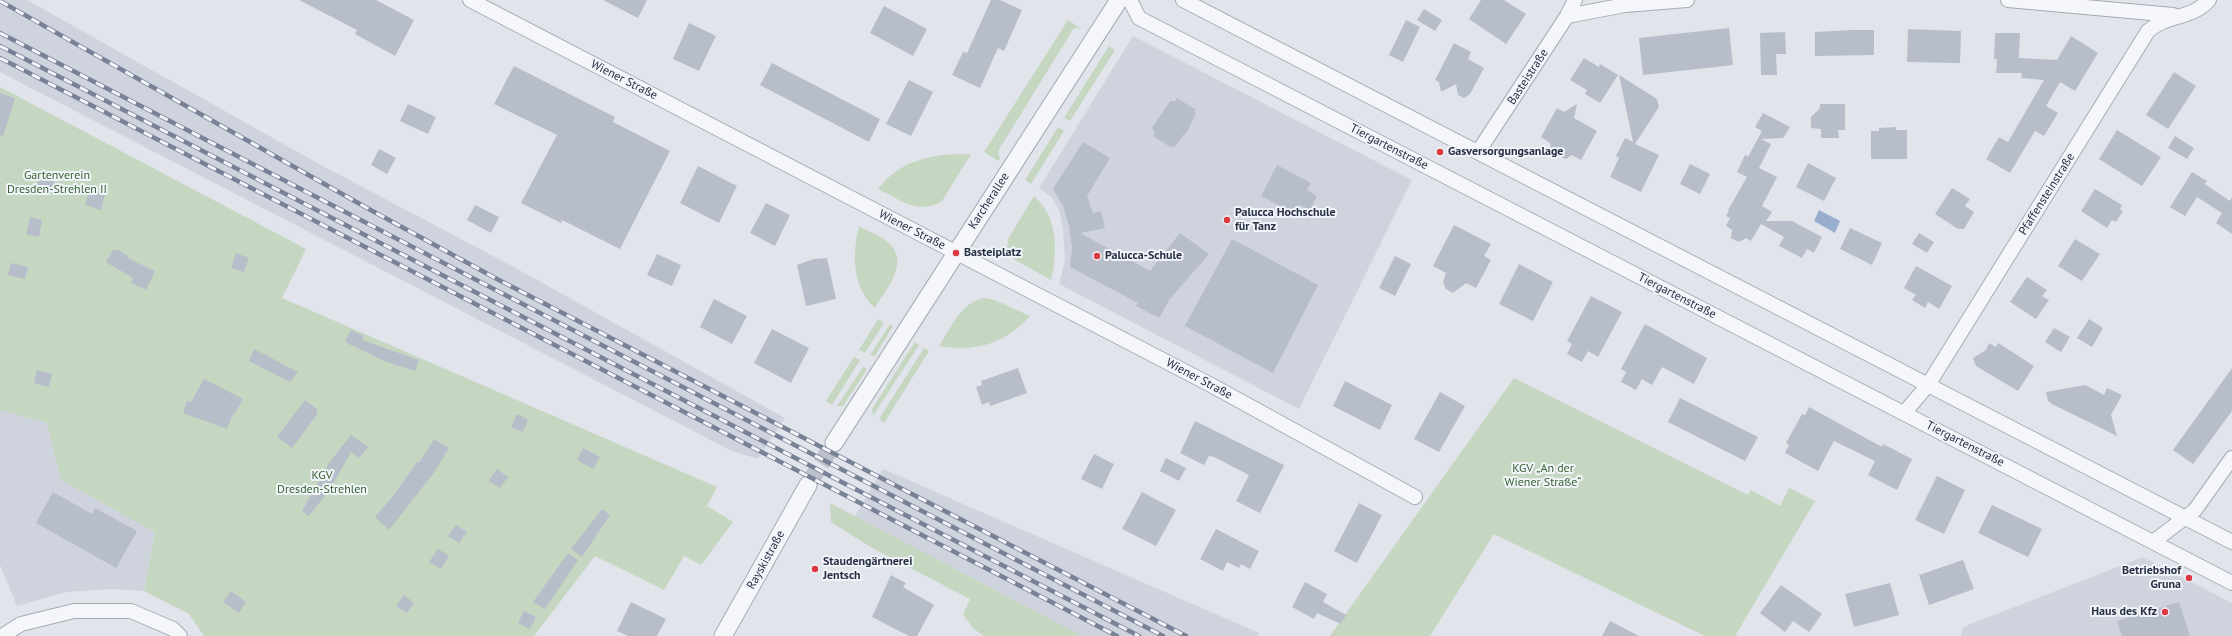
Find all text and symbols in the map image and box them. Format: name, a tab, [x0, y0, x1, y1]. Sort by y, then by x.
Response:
street label: Basteistraße	[1505, 46, 1551, 108]
street label: Wiener Straße	[588, 57, 660, 103]
street label: Tiergartenstraße	[1347, 121, 1431, 173]
place label: Gasversorgungsanlage	[1448, 145, 1563, 159]
marker: Gasversorgungsanlage	[1435, 147, 1445, 157]
street label: Pfaffensteinstraße	[2016, 150, 2078, 238]
park label: Gartenverein Dresden-Strehlen II	[7, 169, 107, 197]
street label: Karcherallee	[965, 170, 1013, 232]
place label: Palucca Hochschule für Tanz	[1235, 206, 1335, 234]
street label: Wiener Straße	[876, 207, 948, 253]
marker: Palucca Hochschule für Tanz	[1222, 215, 1232, 225]
place label: Basteiplatz	[964, 246, 1021, 260]
marker: Basteiplatz	[951, 248, 961, 258]
place label: Palucca-Schule	[1105, 249, 1182, 263]
marker: Palucca-Schule	[1092, 251, 1102, 261]
street label: Tiergartenstraße	[1635, 270, 1719, 322]
street label: Wiener Straße	[1163, 356, 1235, 402]
street label: Tiergartenstraße	[1923, 418, 2007, 470]
park label: KGV „An der Wiener Straße“	[1505, 462, 1581, 490]
park label: KGV Dresden-Strehlen	[277, 469, 367, 497]
street label: Rayskistraße	[744, 528, 788, 592]
place label: Staudengärtnerei Jentsch	[823, 555, 912, 583]
marker: Staudengärtnerei Jentsch	[810, 564, 820, 574]
place label: Betriebshof Gruna	[2122, 564, 2181, 592]
marker: Betriebshof Gruna	[2184, 573, 2194, 583]
place label: Haus des Kfz	[2091, 605, 2157, 619]
marker: Haus des Kfz	[2160, 607, 2170, 617]

